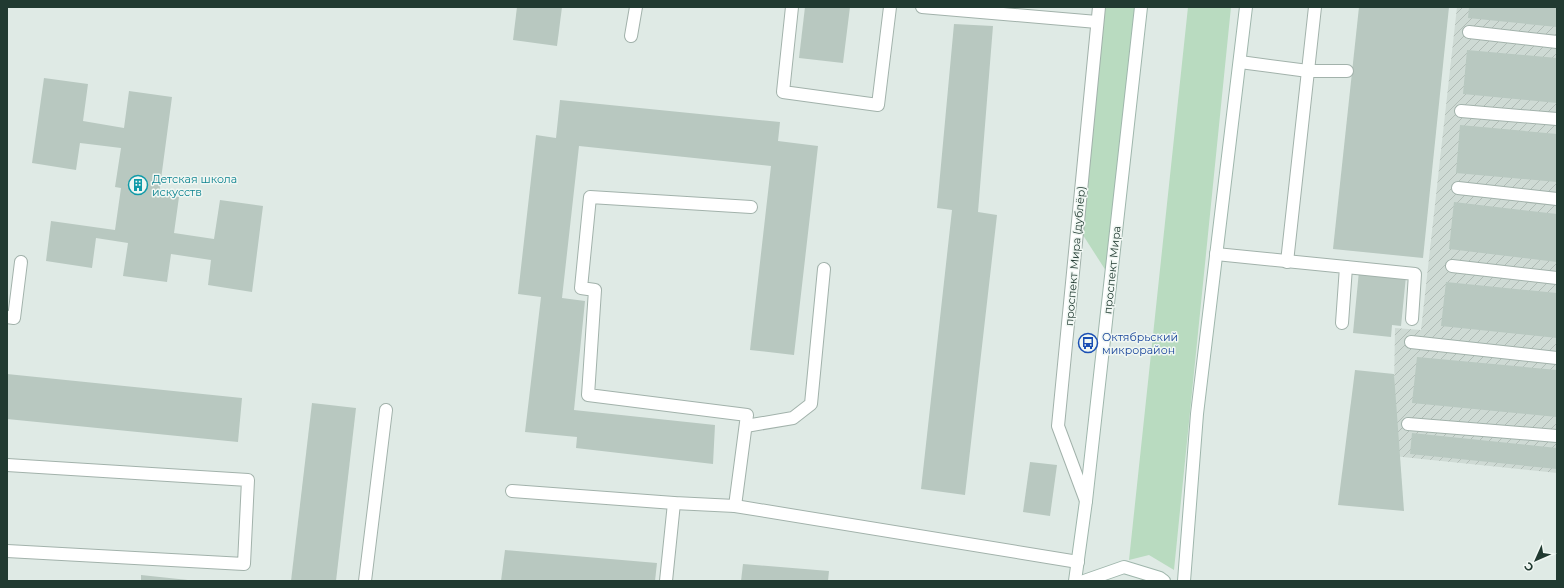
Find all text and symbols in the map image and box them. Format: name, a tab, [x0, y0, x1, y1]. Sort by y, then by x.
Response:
place label: Детская школа искусств	[152, 172, 237, 199]
building icon: Детская школа искусств	[127, 174, 149, 196]
street label: проспект Мира (дублёр)	[1062, 185, 1088, 327]
street label: проспект Мира	[1100, 225, 1124, 315]
place label: Октябрьский микрорайон	[1102, 330, 1178, 357]
bus stop icon: Октябрьский микрорайон	[1077, 332, 1099, 354]
north arrow	[1516, 540, 1556, 580]
text: С	[1521, 559, 1537, 575]

